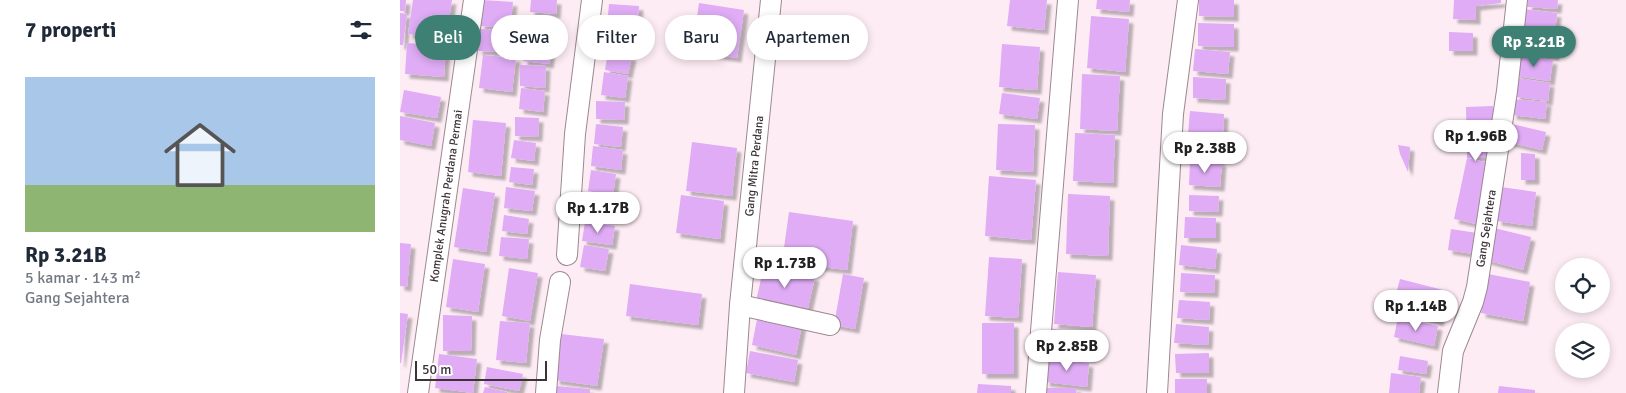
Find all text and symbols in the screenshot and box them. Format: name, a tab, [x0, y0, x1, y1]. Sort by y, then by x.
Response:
chip: Beli	[415, 15, 481, 60]
chip: Sewa	[491, 15, 568, 60]
chip: Filter	[578, 15, 655, 60]
chip: Baru	[665, 15, 737, 60]
chip: Apartemen	[747, 15, 868, 60]
icon: filters	[347, 16, 375, 44]
text: 7 properti	[25, 17, 116, 43]
pin: Rp 3.21B	[1482, 26, 1586, 68]
text: Rp 3.21B	[1503, 32, 1565, 52]
street label: Komplek Anugrah Perdana Permai	[427, 109, 466, 283]
icon: home	[155, 110, 245, 200]
street label: Gang Mitra Perdana	[742, 115, 767, 217]
pin: Rp 1.96B	[1424, 120, 1528, 162]
text: Rp 1.96B	[1445, 126, 1507, 146]
pin: Rp 2.38B	[1153, 132, 1257, 174]
text: Rp 2.38B	[1174, 138, 1236, 158]
street label: Gang Sejahtera	[1473, 189, 1500, 268]
pin: Rp 1.17B	[546, 192, 650, 234]
text: Rp 1.17B	[567, 198, 629, 218]
text: Rp 3.21B	[25, 242, 107, 268]
pin: Rp 1.73B	[733, 246, 837, 289]
text: Rp 1.73B	[754, 253, 816, 273]
map controls	[1555, 258, 1610, 378]
button: locate	[1555, 258, 1610, 313]
text: 5 kamar · 143 m²	[25, 268, 141, 288]
text: Gang Sejahtera	[25, 288, 130, 308]
pin: Rp 1.14B	[1364, 290, 1468, 332]
text: Rp 1.14B	[1385, 296, 1447, 316]
button: layers	[1555, 323, 1610, 378]
pin: Rp 2.85B	[1015, 330, 1119, 372]
text: Rp 2.85B	[1036, 336, 1098, 356]
scale bar	[415, 358, 548, 381]
text: 50 m	[422, 361, 451, 378]

